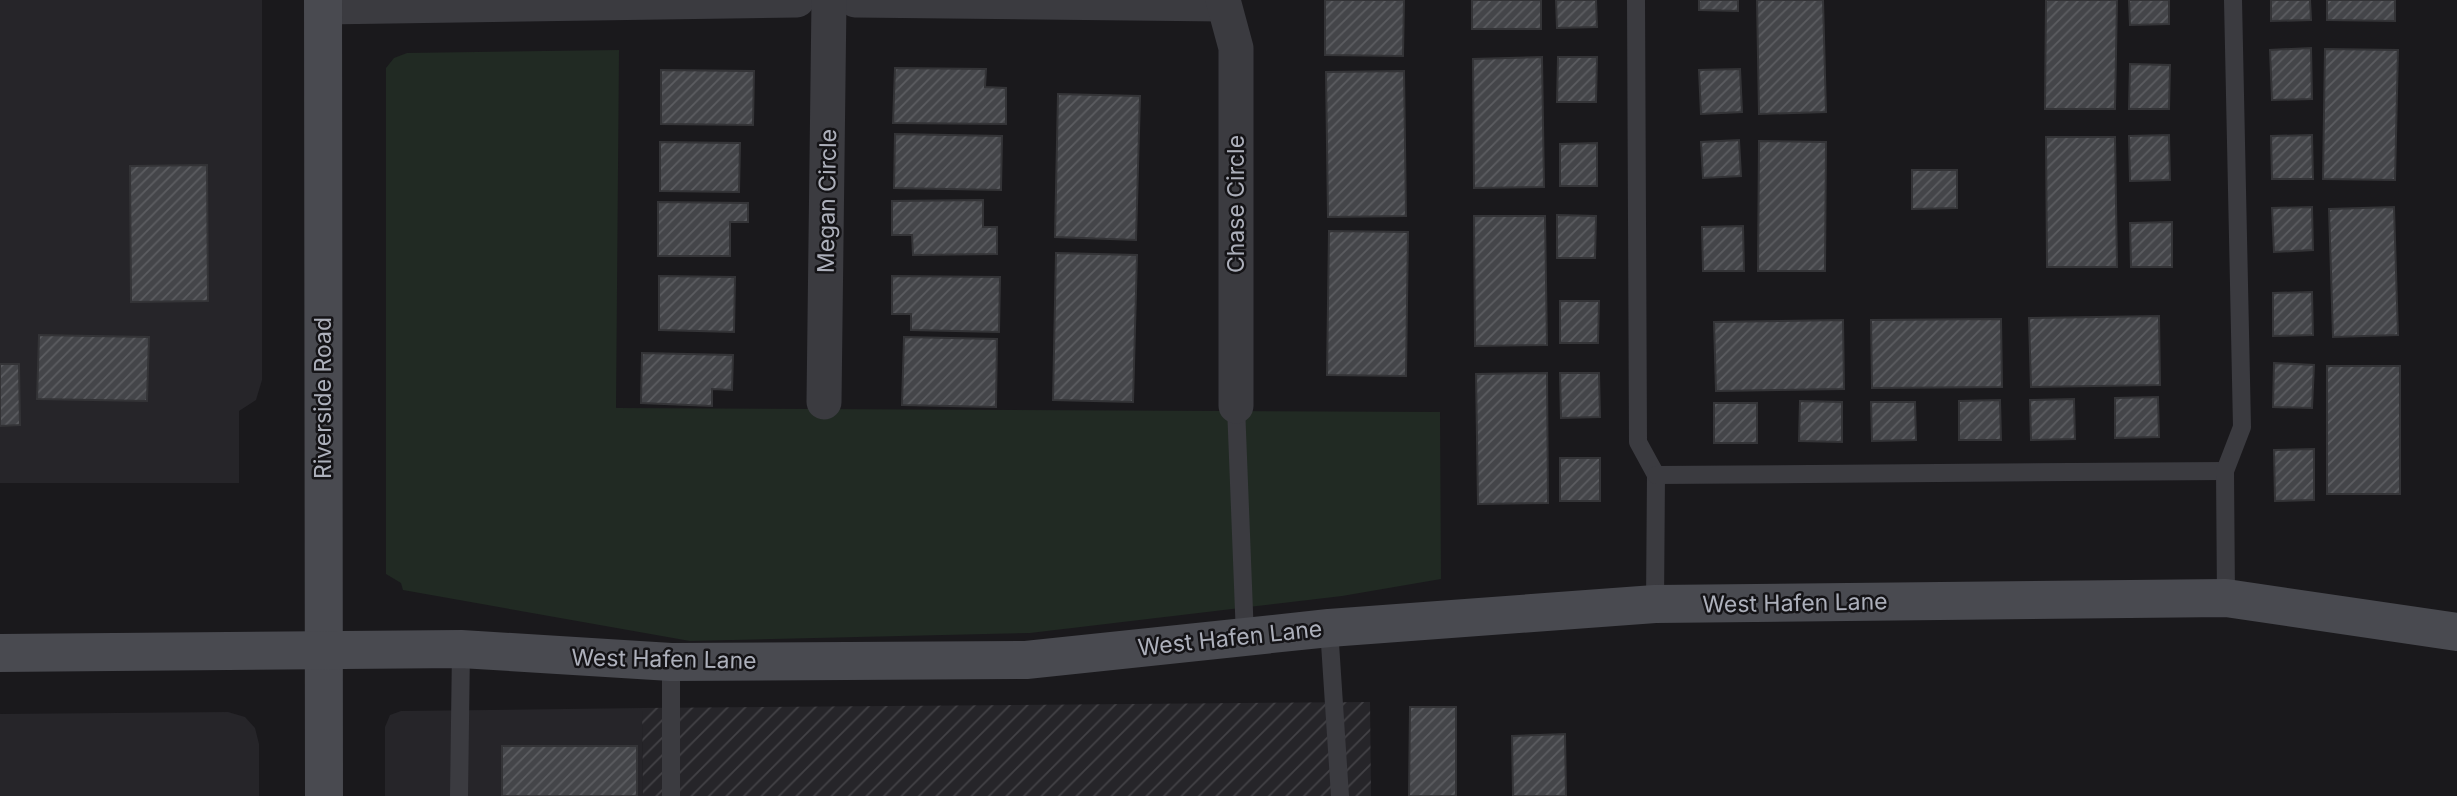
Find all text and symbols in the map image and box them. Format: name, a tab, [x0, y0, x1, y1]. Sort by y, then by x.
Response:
street label: Megan Circle	[812, 129, 842, 273]
street label: Chase Circle	[1222, 135, 1250, 273]
street label: Riverside Road	[309, 317, 337, 479]
street label: West Hafen Lane	[1702, 587, 1888, 619]
street label: West Hafen Lane	[1136, 614, 1324, 662]
street label: West Hafen Lane	[571, 643, 757, 675]

